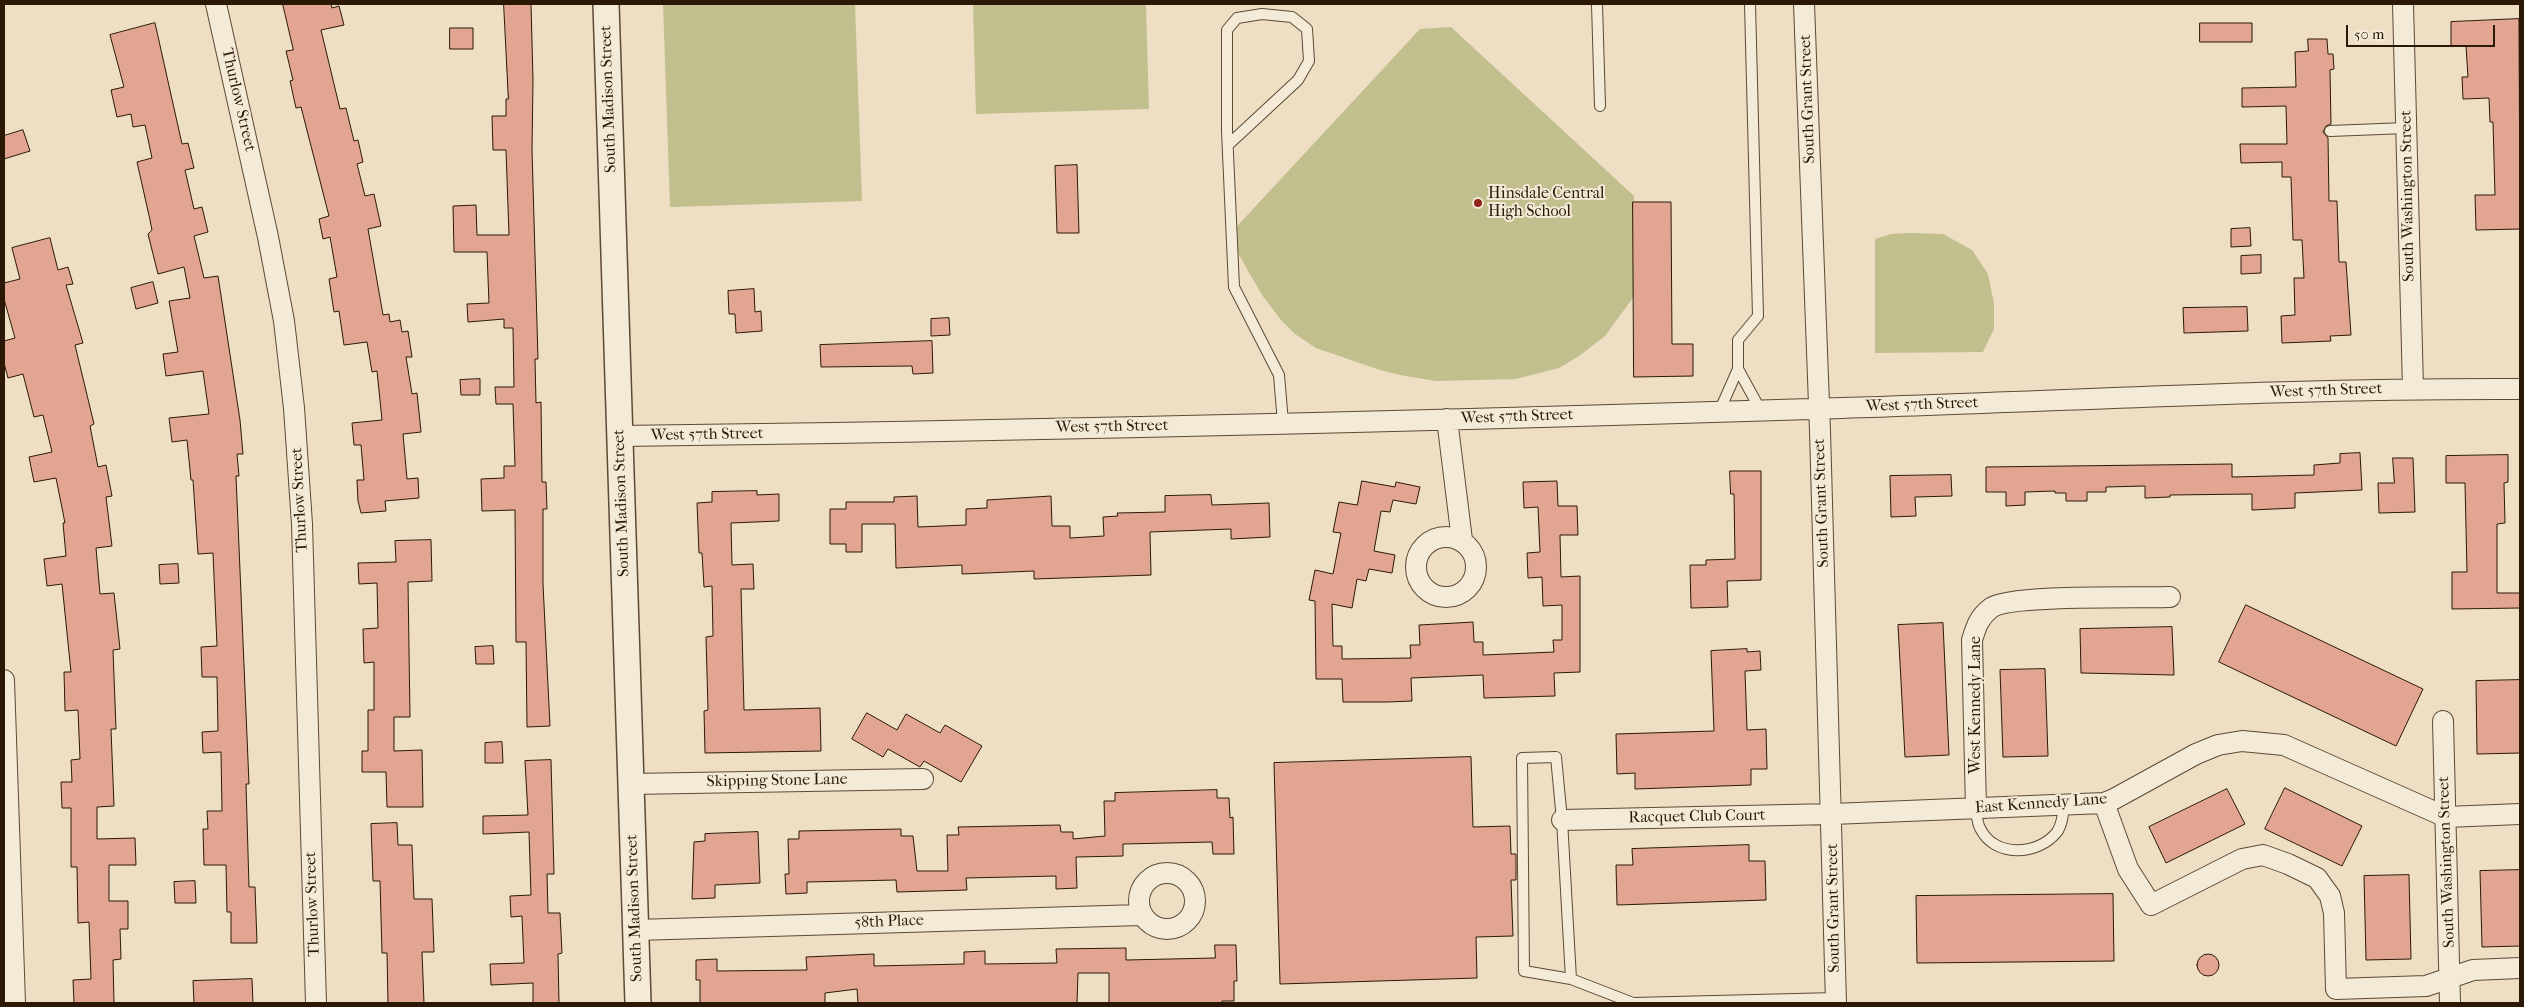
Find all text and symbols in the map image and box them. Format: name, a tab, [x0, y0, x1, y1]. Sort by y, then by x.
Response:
scale bar	[2349, 15, 2498, 47]
street label: South Madison Street	[597, 25, 621, 173]
text: 50 m	[2354, 25, 2384, 43]
street label: South Grant Street	[1796, 34, 1820, 164]
street label: Thurlow Street	[217, 47, 259, 153]
street label: South Washington Street	[2397, 110, 2419, 282]
place label: Hinsdale Central High School	[1488, 184, 1605, 222]
marker: Hinsdale Central High School	[1472, 197, 1484, 209]
street label: West 57th Street	[2269, 379, 2383, 403]
street label: West 57th Street	[1865, 393, 1979, 417]
street label: West 57th Street	[1460, 405, 1574, 429]
street label: West 57th Street	[1056, 416, 1168, 438]
street label: West 57th Street	[651, 424, 763, 446]
street label: South Madison Street	[610, 429, 634, 577]
street label: South Grant Street	[1810, 438, 1834, 568]
street label: Thurlow Street	[288, 447, 312, 553]
street label: West Kennedy Lane	[1966, 636, 1986, 774]
street label: Skipping Stone Lane	[706, 770, 848, 792]
street label: South Washington Street	[2434, 776, 2460, 948]
street label: East Kennedy Lane	[1974, 790, 2108, 818]
street label: Racquet Club Court	[1628, 806, 1766, 828]
street label: South Madison Street	[623, 834, 647, 982]
street label: South Grant Street	[1823, 843, 1845, 973]
street label: Thurlow Street	[302, 851, 324, 957]
street label: 58th Place	[854, 911, 924, 933]

